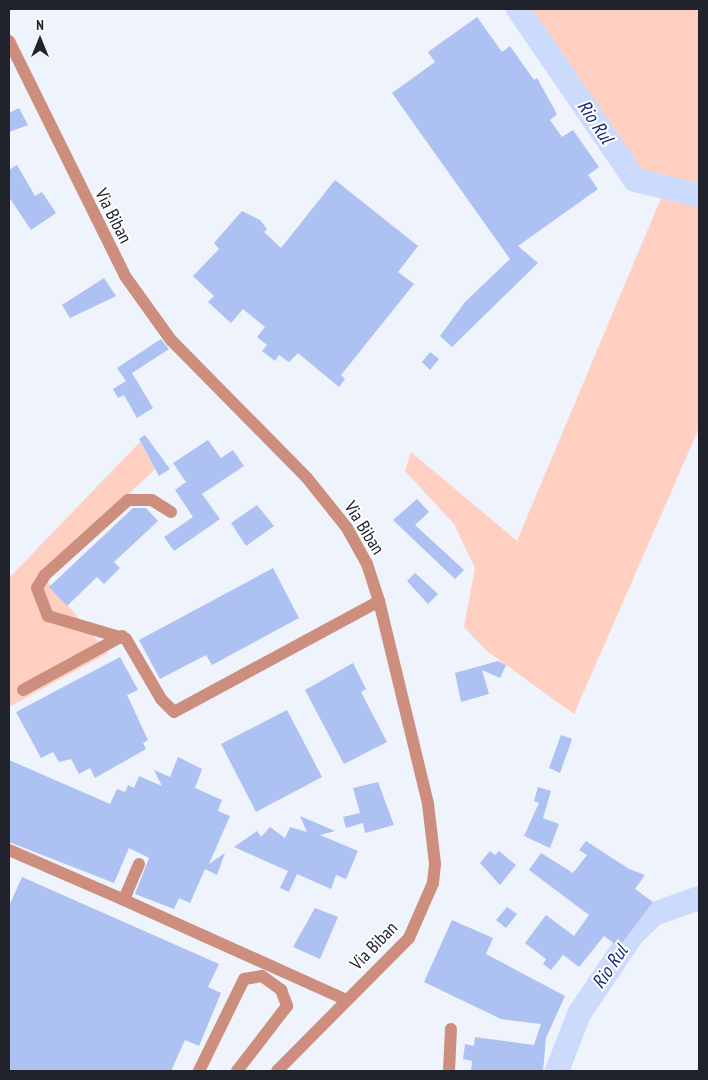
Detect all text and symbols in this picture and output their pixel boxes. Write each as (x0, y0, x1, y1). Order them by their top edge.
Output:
north arrow (15, 15, 65, 65)
text: N (36, 16, 44, 34)
water label: Rio Rul (572, 96, 618, 148)
street label: Via Biban (90, 185, 136, 247)
street label: Via Biban (339, 497, 389, 559)
street label: Via Biban (346, 917, 402, 975)
water label: Rio Rul (587, 941, 633, 993)

